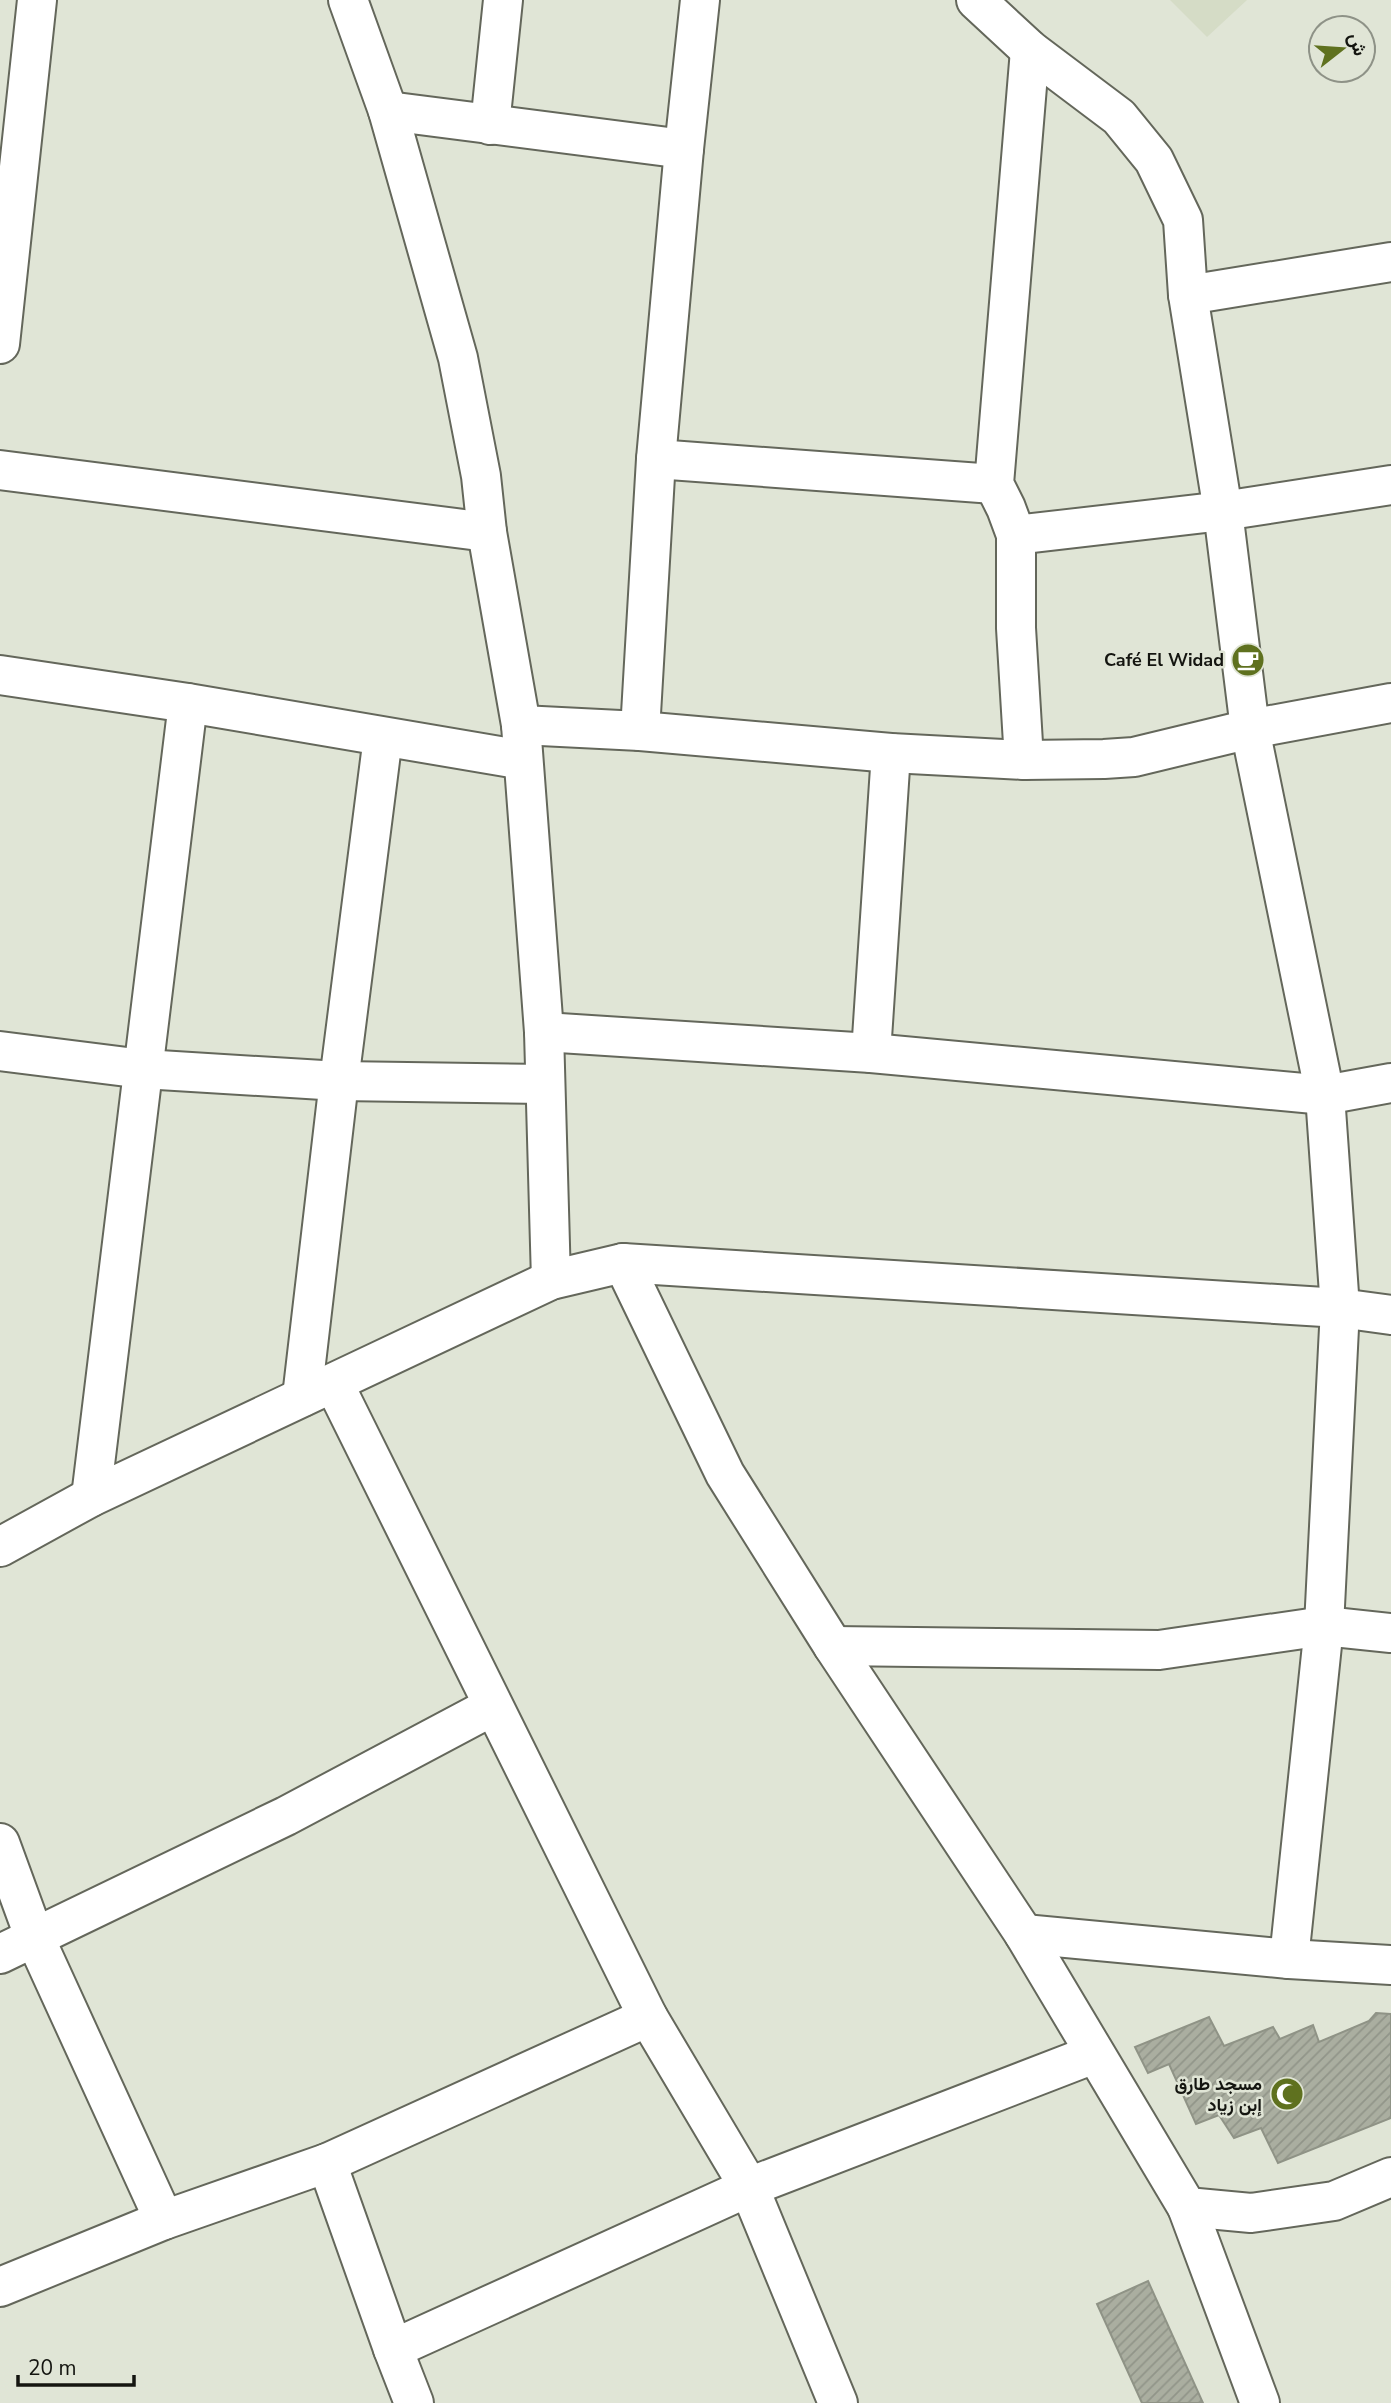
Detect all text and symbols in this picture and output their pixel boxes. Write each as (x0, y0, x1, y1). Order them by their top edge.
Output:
north arrow (1307, 14, 1377, 84)
text: ش (1342, 30, 1373, 59)
cafe icon: Café El Widad (1229, 641, 1267, 679)
place label: Café El Widad (1104, 648, 1224, 672)
place label: مسجد طارق إبن زياد (1174, 2072, 1262, 2117)
mosque icon: مسجد طارق إبن زياد (1268, 2075, 1306, 2113)
scale bar (18, 2344, 133, 2388)
text: 20 m (28, 2354, 77, 2382)

